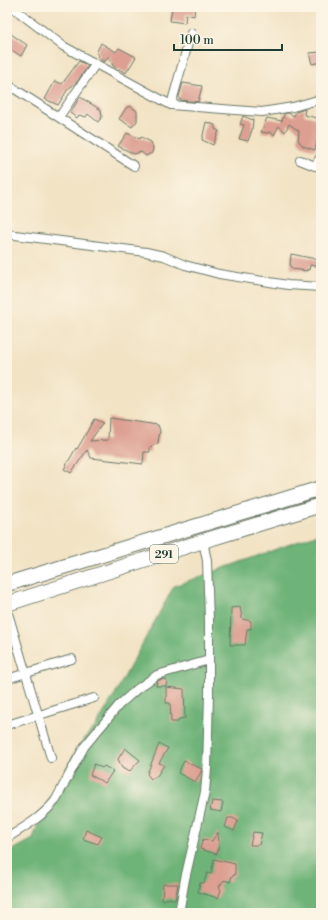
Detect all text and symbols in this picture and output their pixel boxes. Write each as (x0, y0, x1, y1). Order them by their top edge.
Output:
scale bar (174, 26, 282, 52)
text: 100 m (180, 33, 214, 48)
road number: 291 (150, 545, 178, 563)

